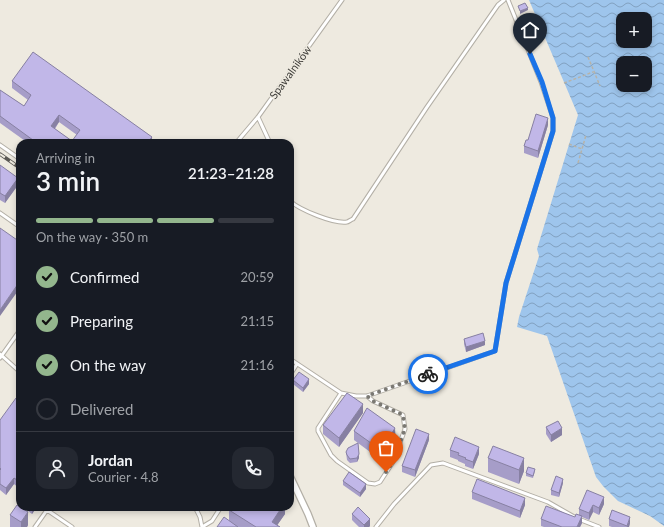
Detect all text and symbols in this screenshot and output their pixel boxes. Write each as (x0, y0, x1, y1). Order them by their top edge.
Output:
map controls (616, 12, 652, 92)
button: + (616, 12, 652, 48)
pin (513, 13, 547, 54)
icon: home (519, 19, 541, 41)
street label: Spawalników (266, 42, 314, 101)
button: − (616, 56, 652, 92)
text: Arriving in (36, 150, 95, 166)
text: 21:23–21:28 (188, 164, 274, 182)
text: 3 min (36, 165, 100, 197)
text: On the way · 350 m (36, 229, 148, 245)
icon: check (36, 266, 58, 288)
text: Confirmed (70, 268, 139, 286)
text: 20:59 (241, 269, 274, 285)
icon: check (36, 310, 58, 332)
text: Preparing (70, 312, 133, 330)
text: 21:15 (241, 313, 274, 329)
icon: check (36, 354, 58, 376)
courier (408, 354, 448, 394)
text: On the way (70, 356, 146, 374)
text: 21:16 (241, 357, 274, 373)
icon: bike (417, 363, 439, 385)
text: Delivered (70, 400, 133, 418)
pin (369, 431, 403, 472)
icon: bag (375, 437, 397, 459)
button: person (36, 447, 78, 489)
button: phone (232, 447, 274, 489)
text: Jordan (88, 451, 133, 469)
text: Courier · 4.8 (88, 469, 159, 485)

